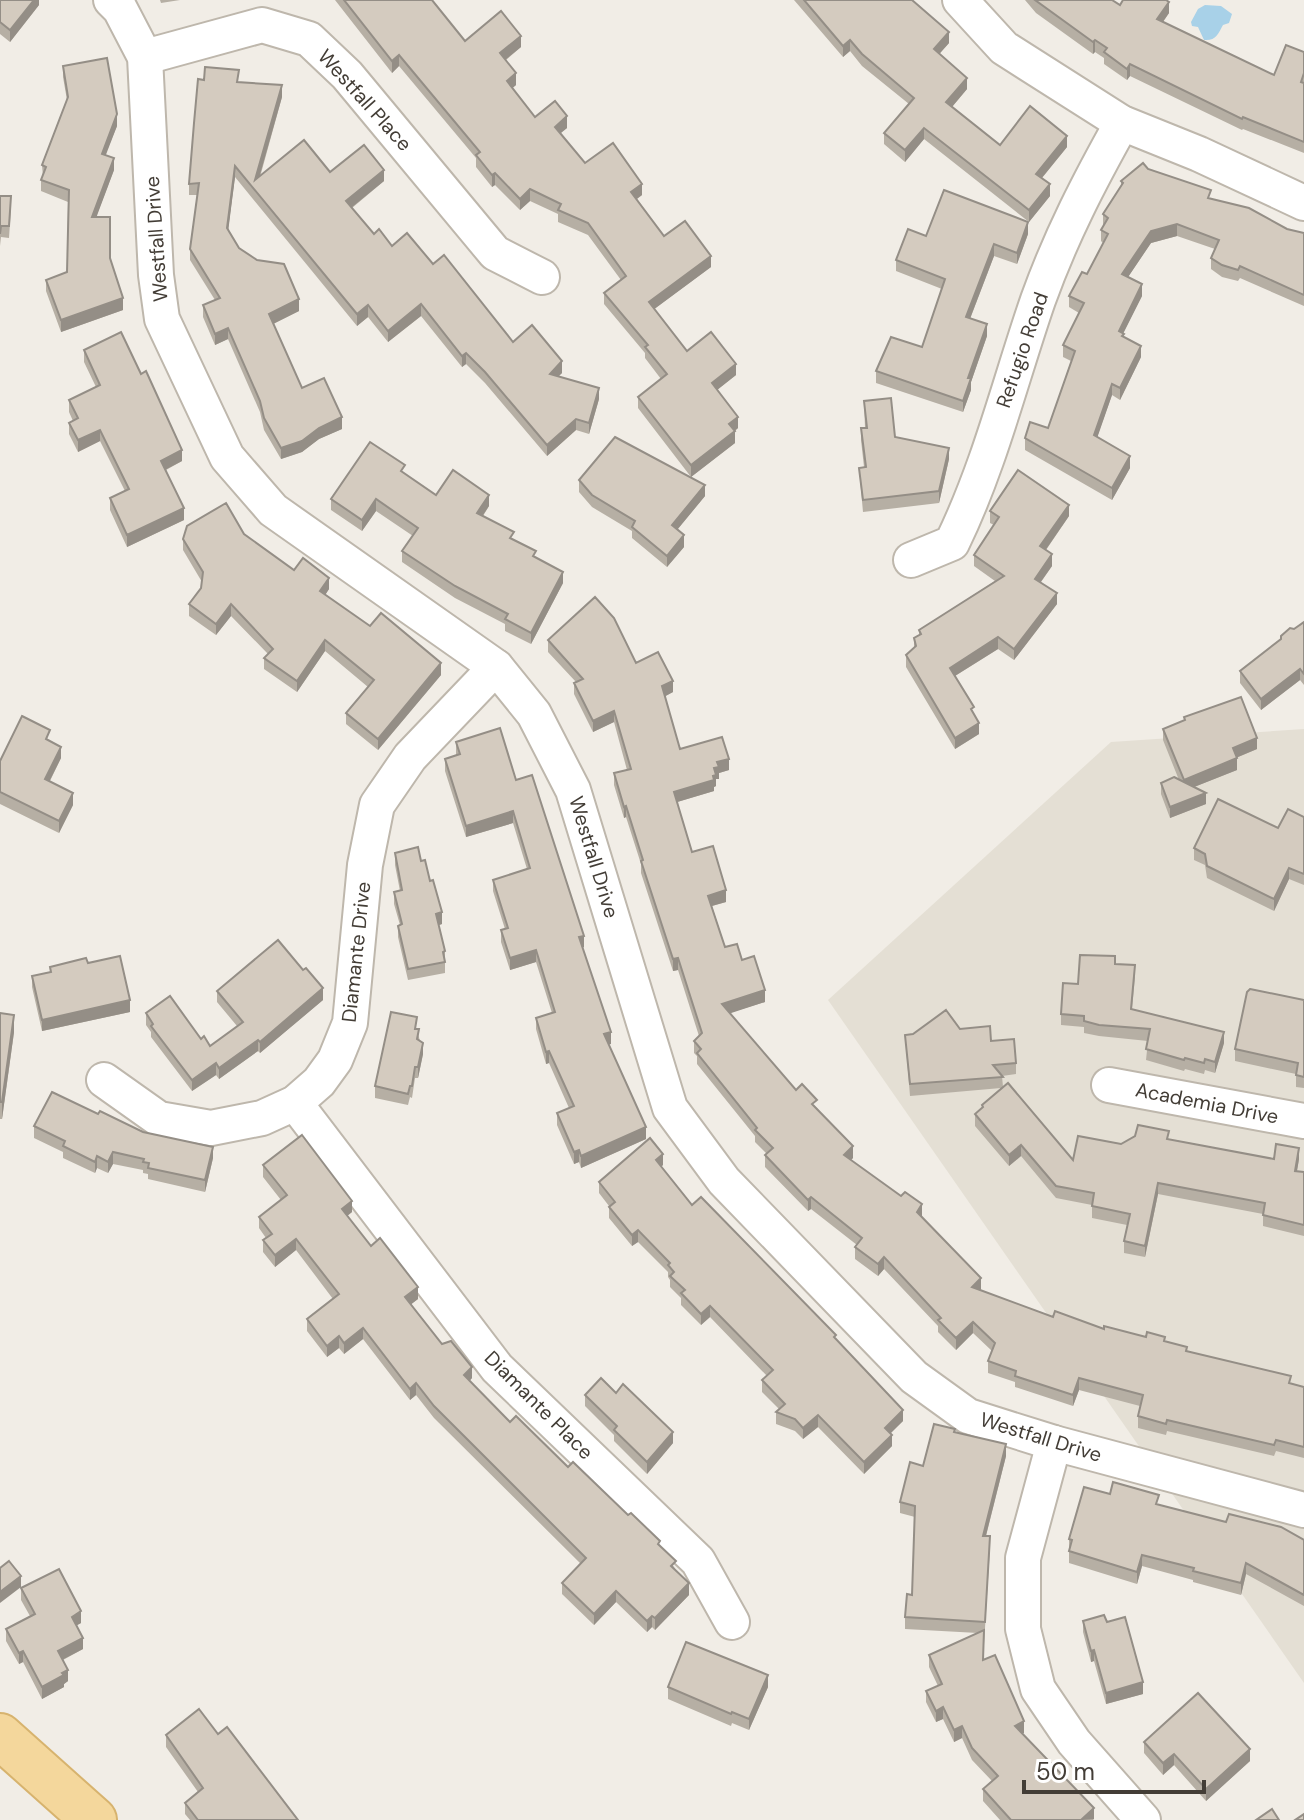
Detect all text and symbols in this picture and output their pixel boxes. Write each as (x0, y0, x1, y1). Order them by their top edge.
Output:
street label: Westfall Place (312, 44, 418, 156)
street label: Westfall Drive (139, 175, 173, 303)
street label: Refugio Road (990, 289, 1054, 411)
street label: Westfall Drive (563, 793, 625, 921)
street label: Diamante Drive (336, 880, 376, 1024)
street label: Academia Drive (1133, 1076, 1281, 1130)
street label: Diamante Place (479, 1345, 599, 1465)
street label: Westfall Drive (977, 1406, 1105, 1468)
scale bar (1024, 1744, 1204, 1794)
text: 50 m (1036, 1756, 1095, 1787)

